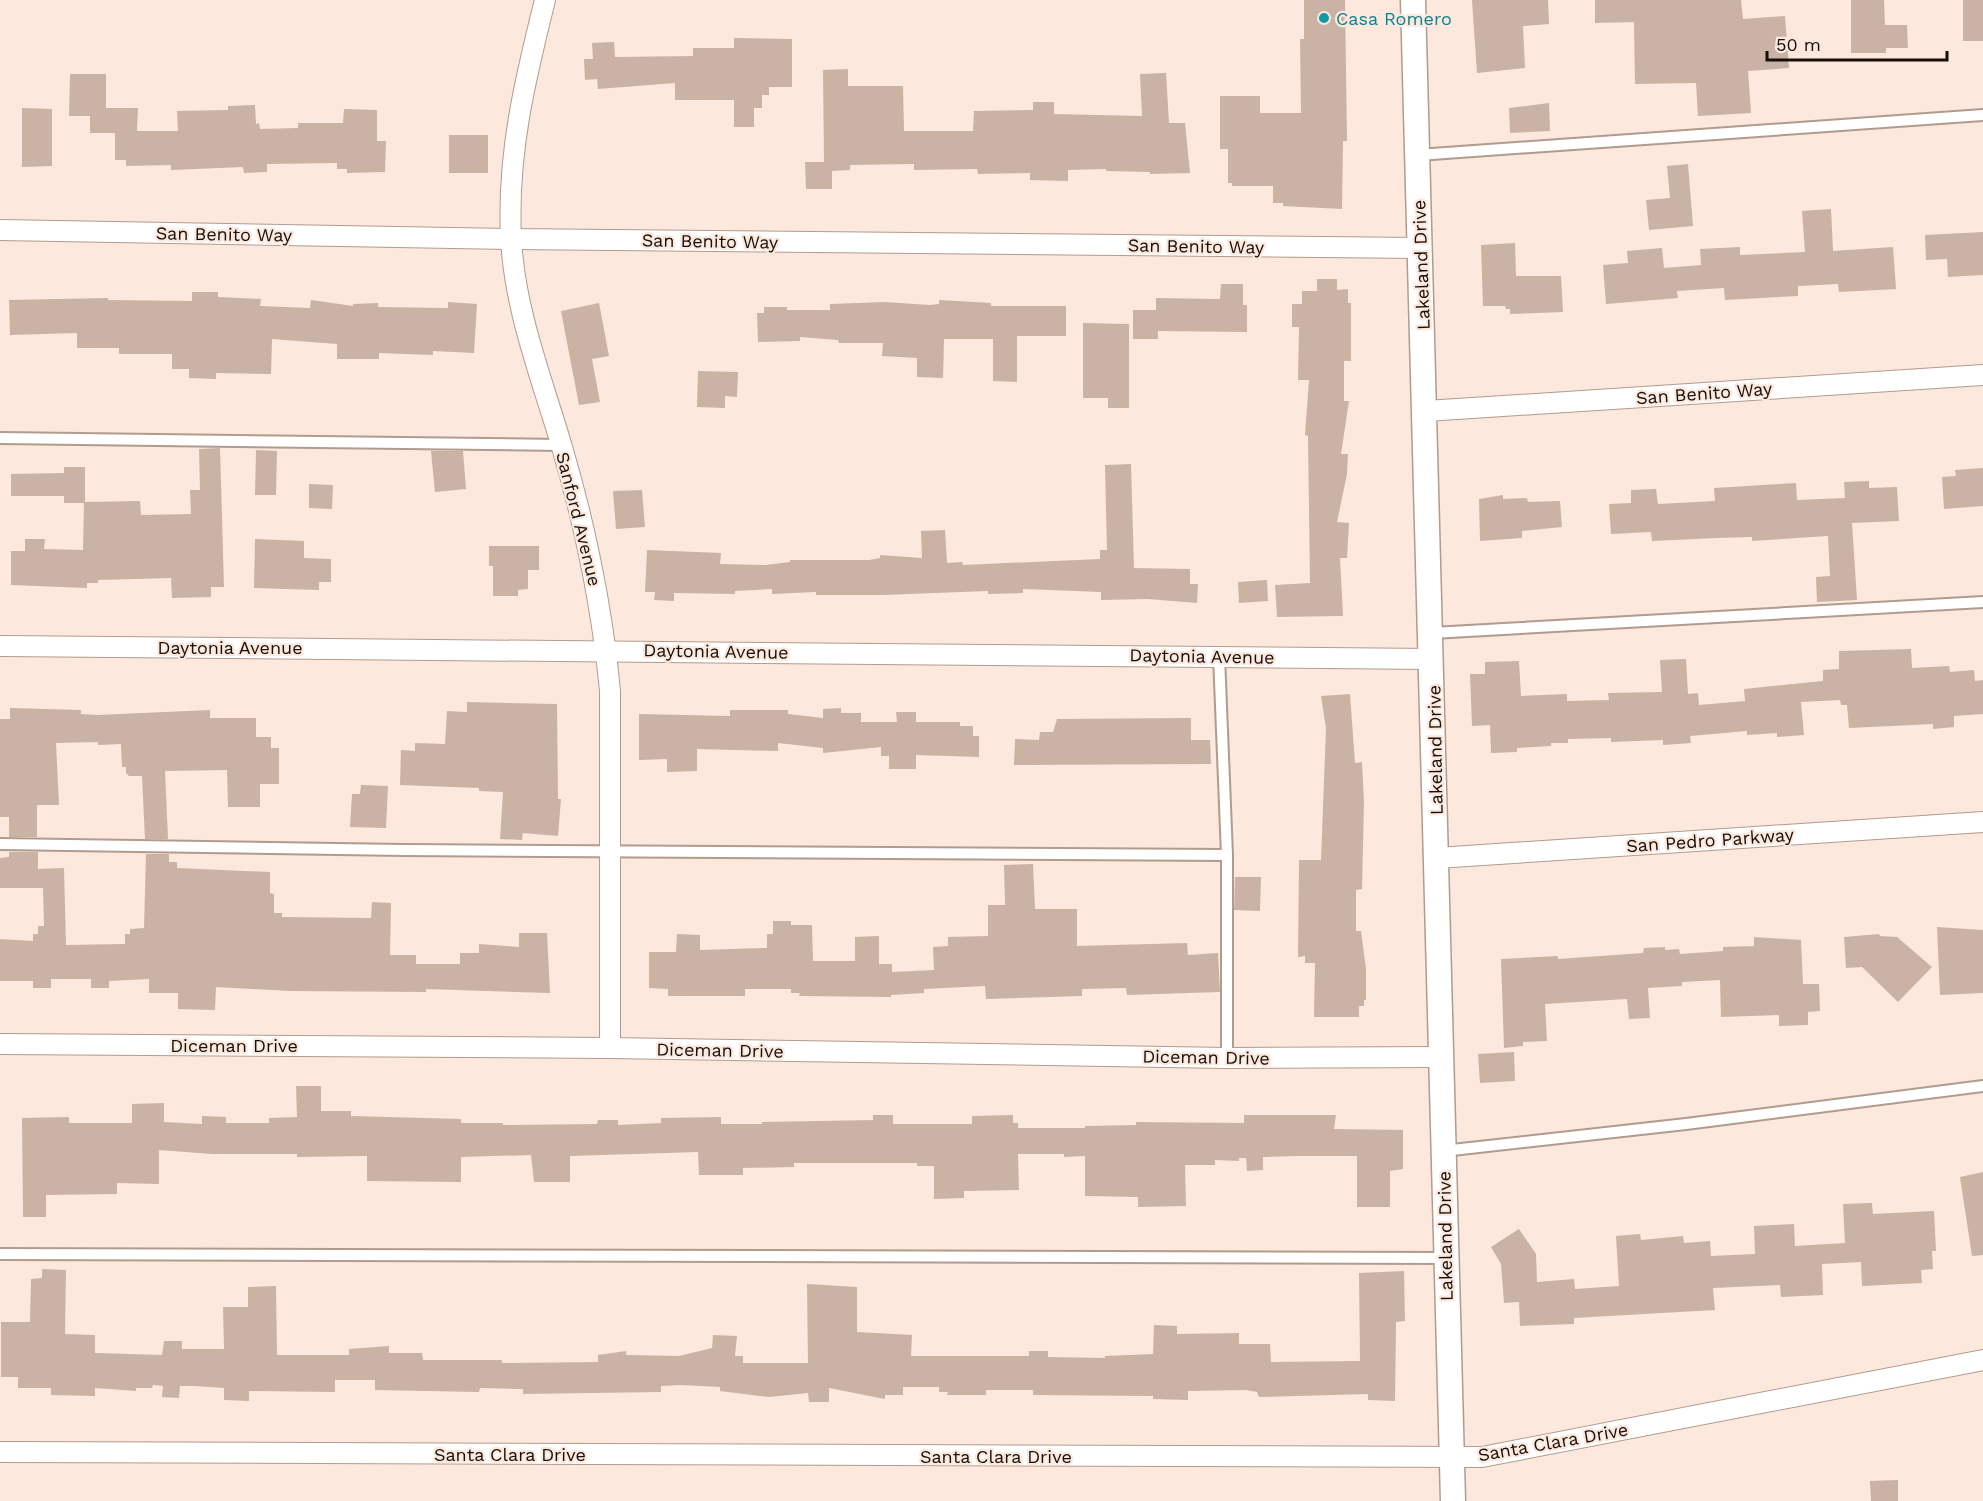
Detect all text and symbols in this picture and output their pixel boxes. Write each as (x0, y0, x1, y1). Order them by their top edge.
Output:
place label: Casa Romero (1336, 8, 1452, 29)
marker: Casa Romero (1317, 11, 1331, 25)
scale bar (1767, 24, 1947, 62)
text: 50 m (1776, 34, 1821, 55)
street label: Lakeland Drive (1408, 200, 1434, 330)
street label: San Benito Way (156, 222, 293, 246)
street label: San Benito Way (642, 229, 779, 253)
street label: San Benito Way (1128, 234, 1265, 258)
street label: San Benito Way (1635, 378, 1774, 408)
street label: Sanford Avenue (552, 450, 606, 588)
street label: Daytonia Avenue (157, 637, 303, 658)
street label: Daytonia Avenue (643, 639, 789, 663)
street label: Daytonia Avenue (1129, 644, 1275, 668)
street label: Lakeland Drive (1423, 685, 1447, 815)
street label: San Pedro Parkway (1626, 824, 1795, 856)
street label: Diceman Drive (170, 1035, 298, 1056)
street label: Diceman Drive (656, 1038, 784, 1062)
street label: Diceman Drive (1142, 1045, 1270, 1069)
street label: Lakeland Drive (1433, 1171, 1457, 1301)
street label: Santa Clara Drive (1476, 1418, 1630, 1466)
street label: Santa Clara Drive (434, 1444, 586, 1465)
street label: Santa Clara Drive (920, 1446, 1072, 1467)

